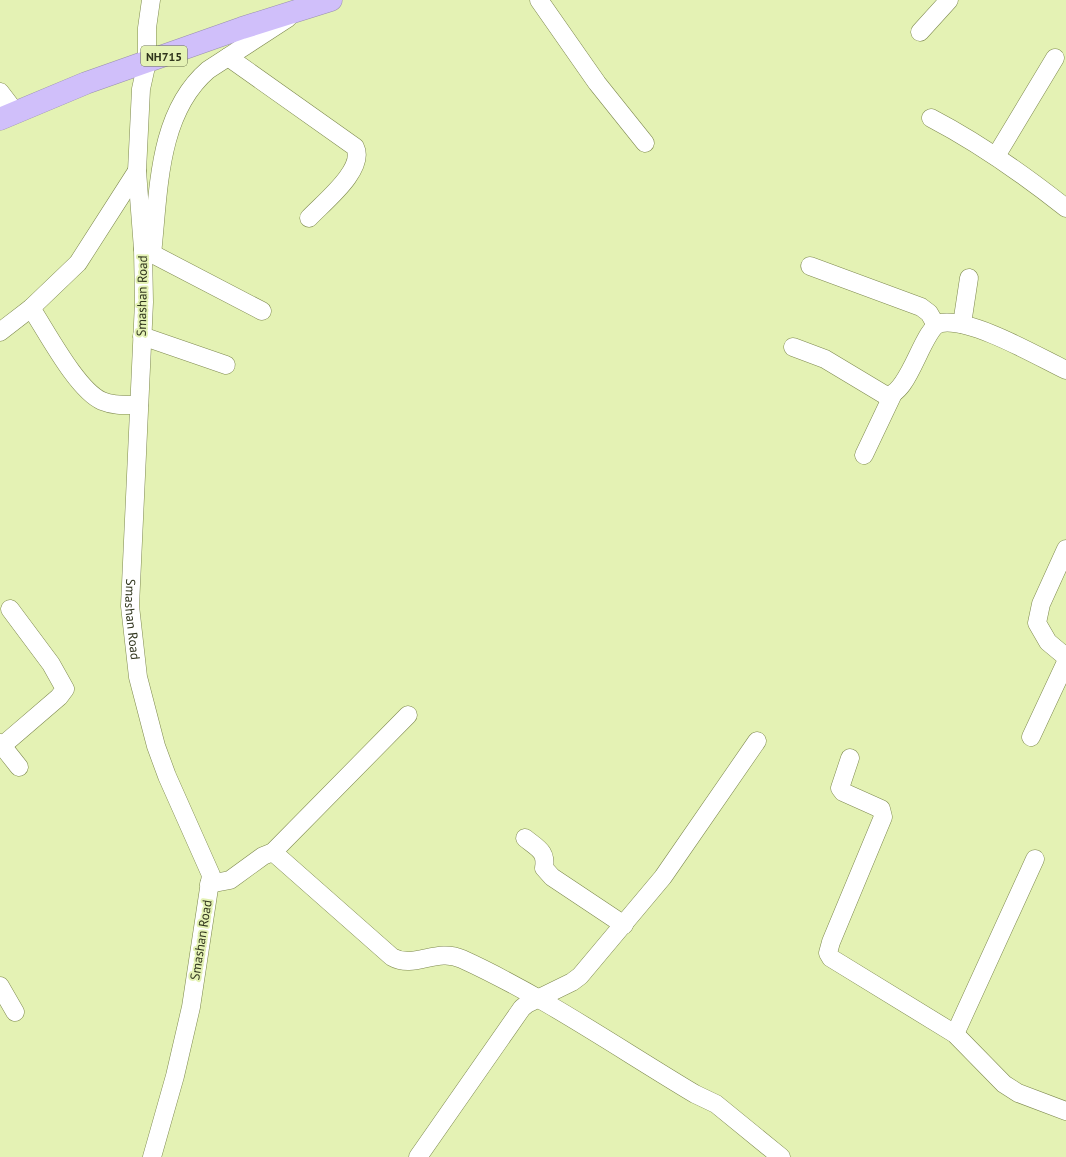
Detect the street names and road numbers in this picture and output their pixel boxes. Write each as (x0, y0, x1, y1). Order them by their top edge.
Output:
road number: NH715 (141, 46, 187, 66)
street label: Smashan Road (133, 255, 151, 337)
street label: Smashan Road (121, 578, 144, 661)
street label: Smashan Road (186, 899, 216, 981)

